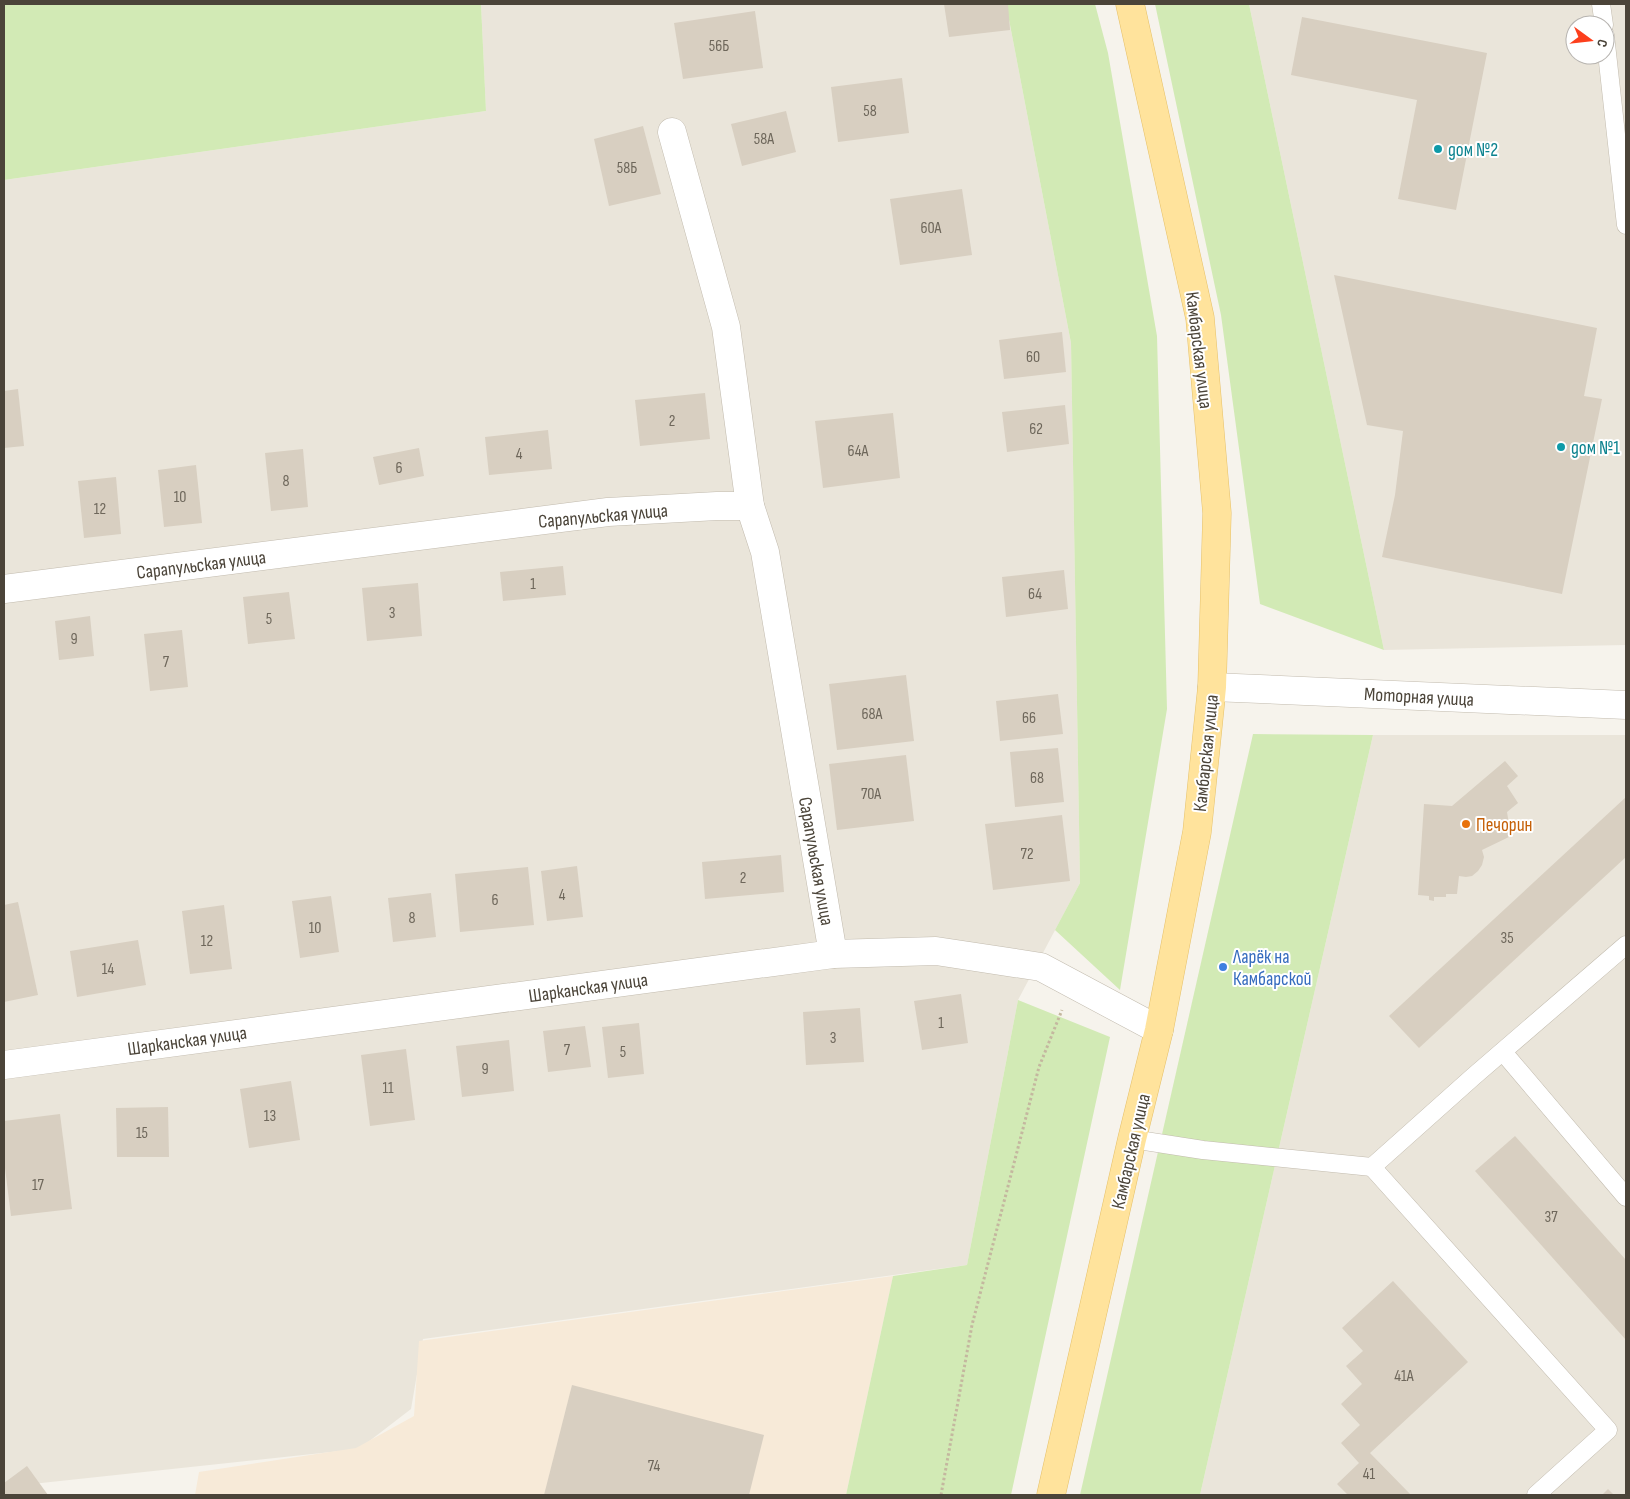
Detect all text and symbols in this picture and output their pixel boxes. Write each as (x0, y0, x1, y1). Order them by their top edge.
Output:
north arrow (1565, 15, 1615, 65)
house number: 56Б (709, 37, 729, 56)
text: С (1593, 38, 1611, 49)
house number: 58 (863, 102, 877, 121)
house number: 58А (754, 130, 774, 149)
place label: дом №2 (1448, 139, 1498, 162)
marker: дом №2 (1432, 143, 1444, 155)
house number: 58Б (617, 159, 637, 178)
house number: 60А (921, 219, 942, 238)
street label: Камбарская улица (1180, 290, 1217, 410)
house number: 60 (1026, 348, 1040, 367)
house number: 2 (669, 412, 675, 431)
house number: 62 (1029, 420, 1043, 439)
place label: дом №1 (1571, 437, 1620, 460)
marker: дом №1 (1555, 441, 1567, 453)
house number: 64А (848, 442, 869, 461)
house number: 4 (516, 445, 523, 464)
house number: 6 (395, 459, 403, 478)
house number: 8 (282, 472, 290, 491)
house number: 10 (174, 488, 186, 507)
street label: Сарапульская улица (537, 499, 669, 534)
house number: 12 (94, 500, 106, 519)
street label: Сарапульская улица (135, 546, 267, 585)
house number: 1 (530, 575, 536, 594)
house number: 64 (1028, 585, 1042, 604)
house number: 3 (389, 604, 395, 623)
house number: 5 (266, 610, 272, 629)
house number: 9 (70, 630, 78, 649)
house number: 7 (163, 653, 170, 672)
street label: Моторная улица (1363, 683, 1474, 712)
street label: Камбарская улица (1189, 693, 1224, 813)
house number: 68А (862, 705, 883, 724)
house number: 66 (1022, 709, 1036, 728)
house number: 68 (1030, 769, 1044, 788)
house number: 70А (861, 785, 881, 804)
street label: Сарапульская улица (793, 795, 838, 927)
place label: Печорин (1476, 814, 1533, 837)
marker: Печорин (1460, 818, 1472, 830)
house number: 72 (1021, 845, 1033, 864)
house number: 2 (740, 869, 746, 888)
house number: 4 (559, 886, 566, 905)
house number: 6 (491, 891, 499, 910)
house number: 8 (408, 909, 416, 928)
house number: 10 (309, 919, 321, 938)
house number: 35 (1500, 929, 1514, 948)
house number: 12 (201, 932, 213, 951)
place label: Ларёк на Камбарской (1232, 946, 1312, 991)
house number: 14 (102, 960, 114, 979)
marker: Ларёк на Камбарской (1217, 961, 1229, 973)
street label: Шарканская улица (527, 969, 649, 1008)
house number: 1 (938, 1014, 944, 1033)
street label: Шарканская улица (126, 1022, 248, 1061)
house number: 3 (830, 1029, 836, 1048)
house number: 7 (564, 1041, 571, 1060)
house number: 5 (620, 1043, 626, 1062)
house number: 9 (481, 1060, 489, 1079)
house number: 11 (382, 1079, 394, 1098)
street label: Камбарская улица (1107, 1091, 1156, 1211)
house number: 13 (264, 1107, 276, 1126)
house number: 15 (136, 1124, 148, 1143)
house number: 17 (32, 1176, 45, 1195)
house number: 37 (1544, 1208, 1558, 1227)
house number: 41А (1394, 1367, 1414, 1386)
house number: 74 (648, 1457, 660, 1476)
house number: 41 (1363, 1465, 1376, 1484)

